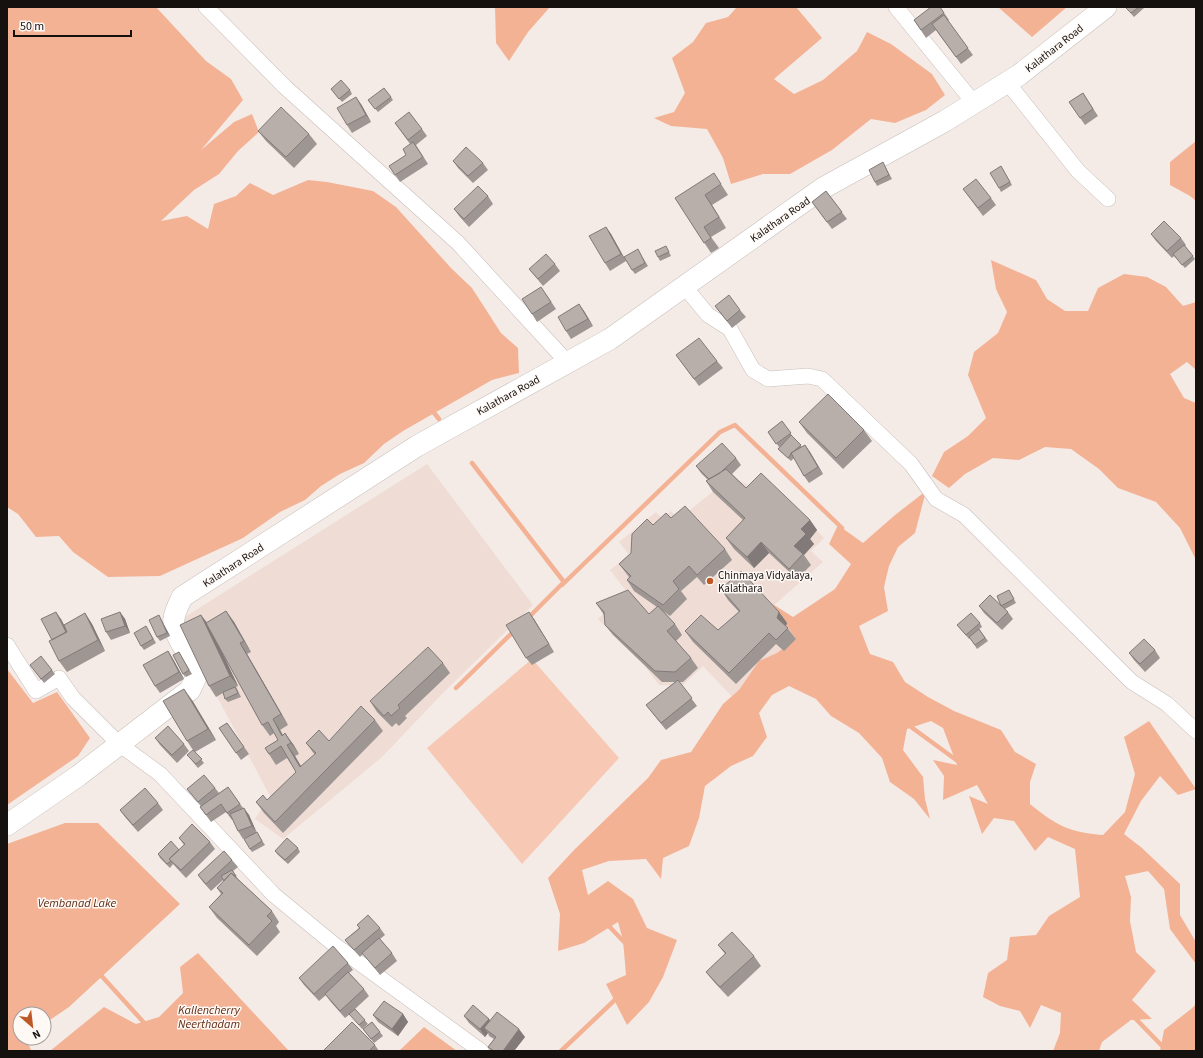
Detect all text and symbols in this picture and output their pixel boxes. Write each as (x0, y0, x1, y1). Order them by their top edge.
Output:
scale bar (14, 12, 131, 38)
text: 50 m (20, 18, 44, 35)
street label: Kalathara Road (1022, 21, 1087, 76)
street label: Kalathara Road (747, 193, 813, 246)
street label: Kalathara Road (474, 372, 543, 419)
street label: Kalathara Road (200, 540, 267, 591)
place label: Chinmaya Vidyalaya, Kalathara (718, 568, 813, 596)
marker: Chinmaya Vidyalaya, Kalathara (705, 576, 715, 586)
water label: Vembanad Lake (38, 895, 116, 912)
water label: Kallencherry Neerthadam (178, 1002, 241, 1033)
north arrow (12, 1006, 52, 1046)
text: N (30, 1026, 43, 1043)

